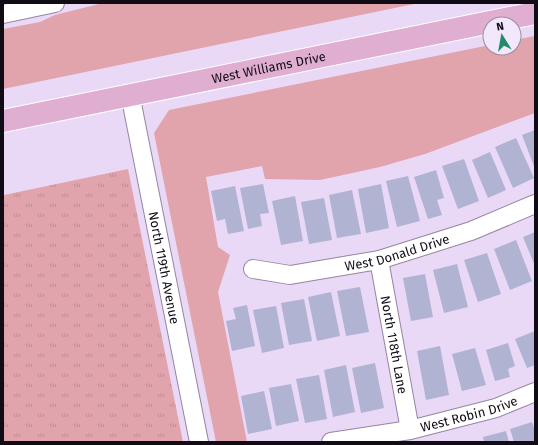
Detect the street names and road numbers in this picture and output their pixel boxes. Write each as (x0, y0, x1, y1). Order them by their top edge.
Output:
street label: West Williams Drive (210, 48, 327, 86)
street label: North 119th Avenue (146, 210, 183, 325)
street label: West Donald Drive (343, 231, 451, 273)
street label: North 118th Lane (378, 294, 411, 395)
street label: West Robin Drive (419, 393, 520, 435)

